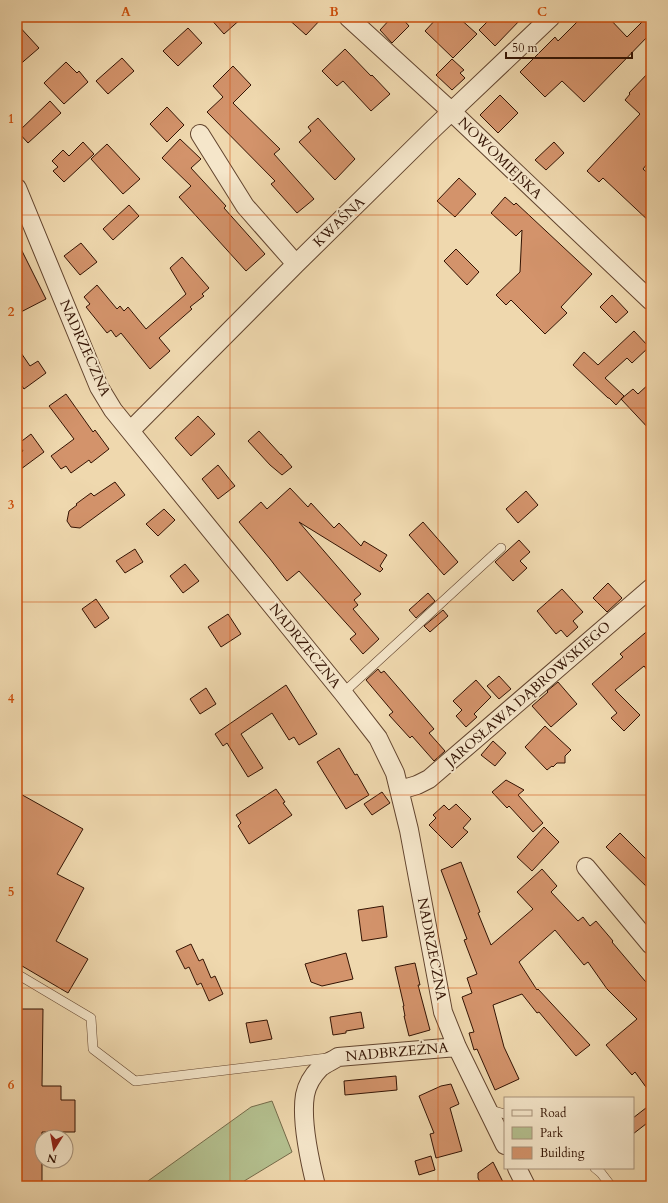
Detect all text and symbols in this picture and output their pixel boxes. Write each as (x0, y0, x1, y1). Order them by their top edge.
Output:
text: A (121, 3, 131, 21)
text: B (329, 3, 339, 21)
text: C (537, 3, 547, 21)
scale bar (506, 34, 632, 60)
text: 50 m (512, 40, 539, 56)
text: 1 (8, 110, 14, 128)
street label: NOWOMIEJSKA (454, 113, 546, 203)
street label: KWAŚNA (309, 193, 369, 251)
street label: NADRZECZNA (55, 297, 115, 399)
text: 2 (8, 303, 15, 321)
text: 3 (8, 496, 15, 514)
street label: NADRZECZNA (265, 600, 345, 692)
street label: JAROSŁAWA DĄBROWSKIEGO (440, 617, 615, 772)
text: 4 (8, 690, 15, 708)
text: 5 (8, 883, 14, 901)
street label: NADRZECZNA (413, 896, 451, 1002)
street label: NADBRZEŻNA (345, 1038, 449, 1066)
text: 6 (8, 1076, 15, 1094)
legend (504, 1097, 634, 1169)
text: Road (540, 1105, 567, 1121)
text: Park (540, 1125, 564, 1141)
north arrow (34, 1129, 74, 1169)
text: Building (540, 1145, 585, 1161)
text: N (46, 1150, 58, 1167)

